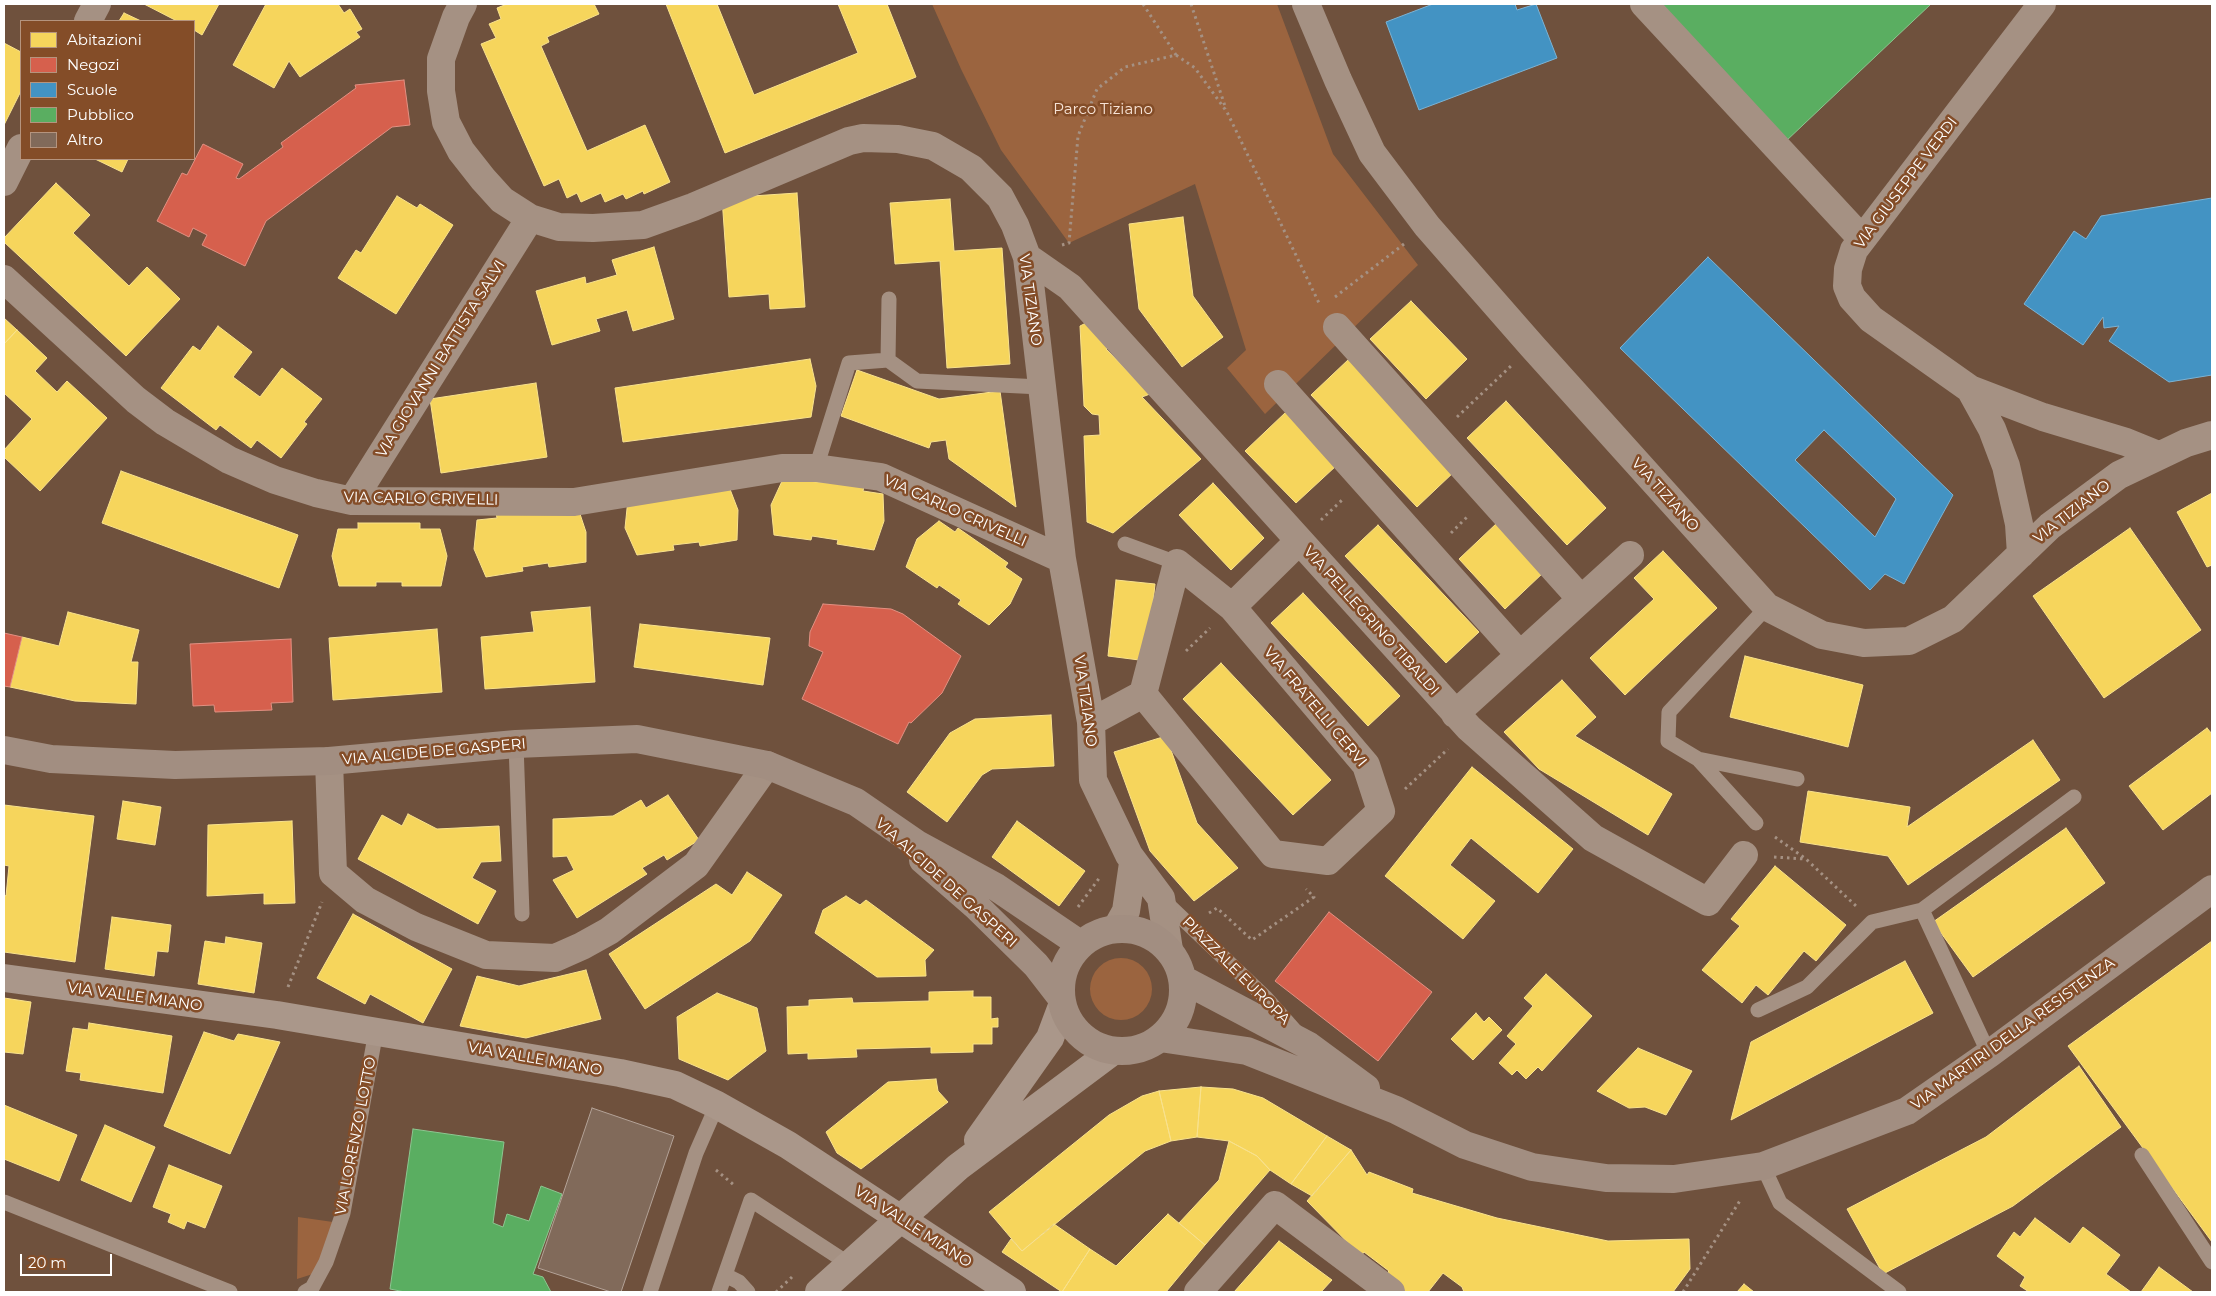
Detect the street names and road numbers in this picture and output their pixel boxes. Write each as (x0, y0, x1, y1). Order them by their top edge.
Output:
street label: VIA GIUSEPPE VERDI (1851, 114, 1961, 252)
street label: VIA TIZIANO (1015, 253, 1045, 347)
street label: VIA GIOVANNI BATTISTA SALVI (373, 257, 509, 461)
street label: VIA TIZIANO (1627, 455, 1703, 535)
street label: VIA CARLO CRIVELLI (881, 471, 1029, 551)
street label: VIA TIZIANO (2030, 476, 2114, 548)
street label: VIA CARLO CRIVELLI (343, 489, 499, 509)
street label: VIA PELLEGRINO TIBALDI (1299, 543, 1443, 699)
street label: VIA FRATELLI CERVI (1260, 643, 1370, 771)
street label: VIA TIZIANO (1070, 654, 1100, 748)
street label: VIA ALCIDE DE GASPERI (341, 735, 527, 769)
street label: VIA ALCIDE DE GASPERI (871, 815, 1021, 951)
street label: PIAZZALE EUROPA (1178, 913, 1294, 1029)
street label: VIA MARTIRI DELLA RESISTENZA (1908, 954, 2118, 1114)
street label: VIA VALLE MIANO (66, 979, 204, 1015)
street label: VIA VALLE MIANO (466, 1038, 604, 1080)
street label: VIA LORENZO LOTTO (332, 1055, 380, 1217)
street label: VIA VALLE MIANO (851, 1182, 975, 1272)

